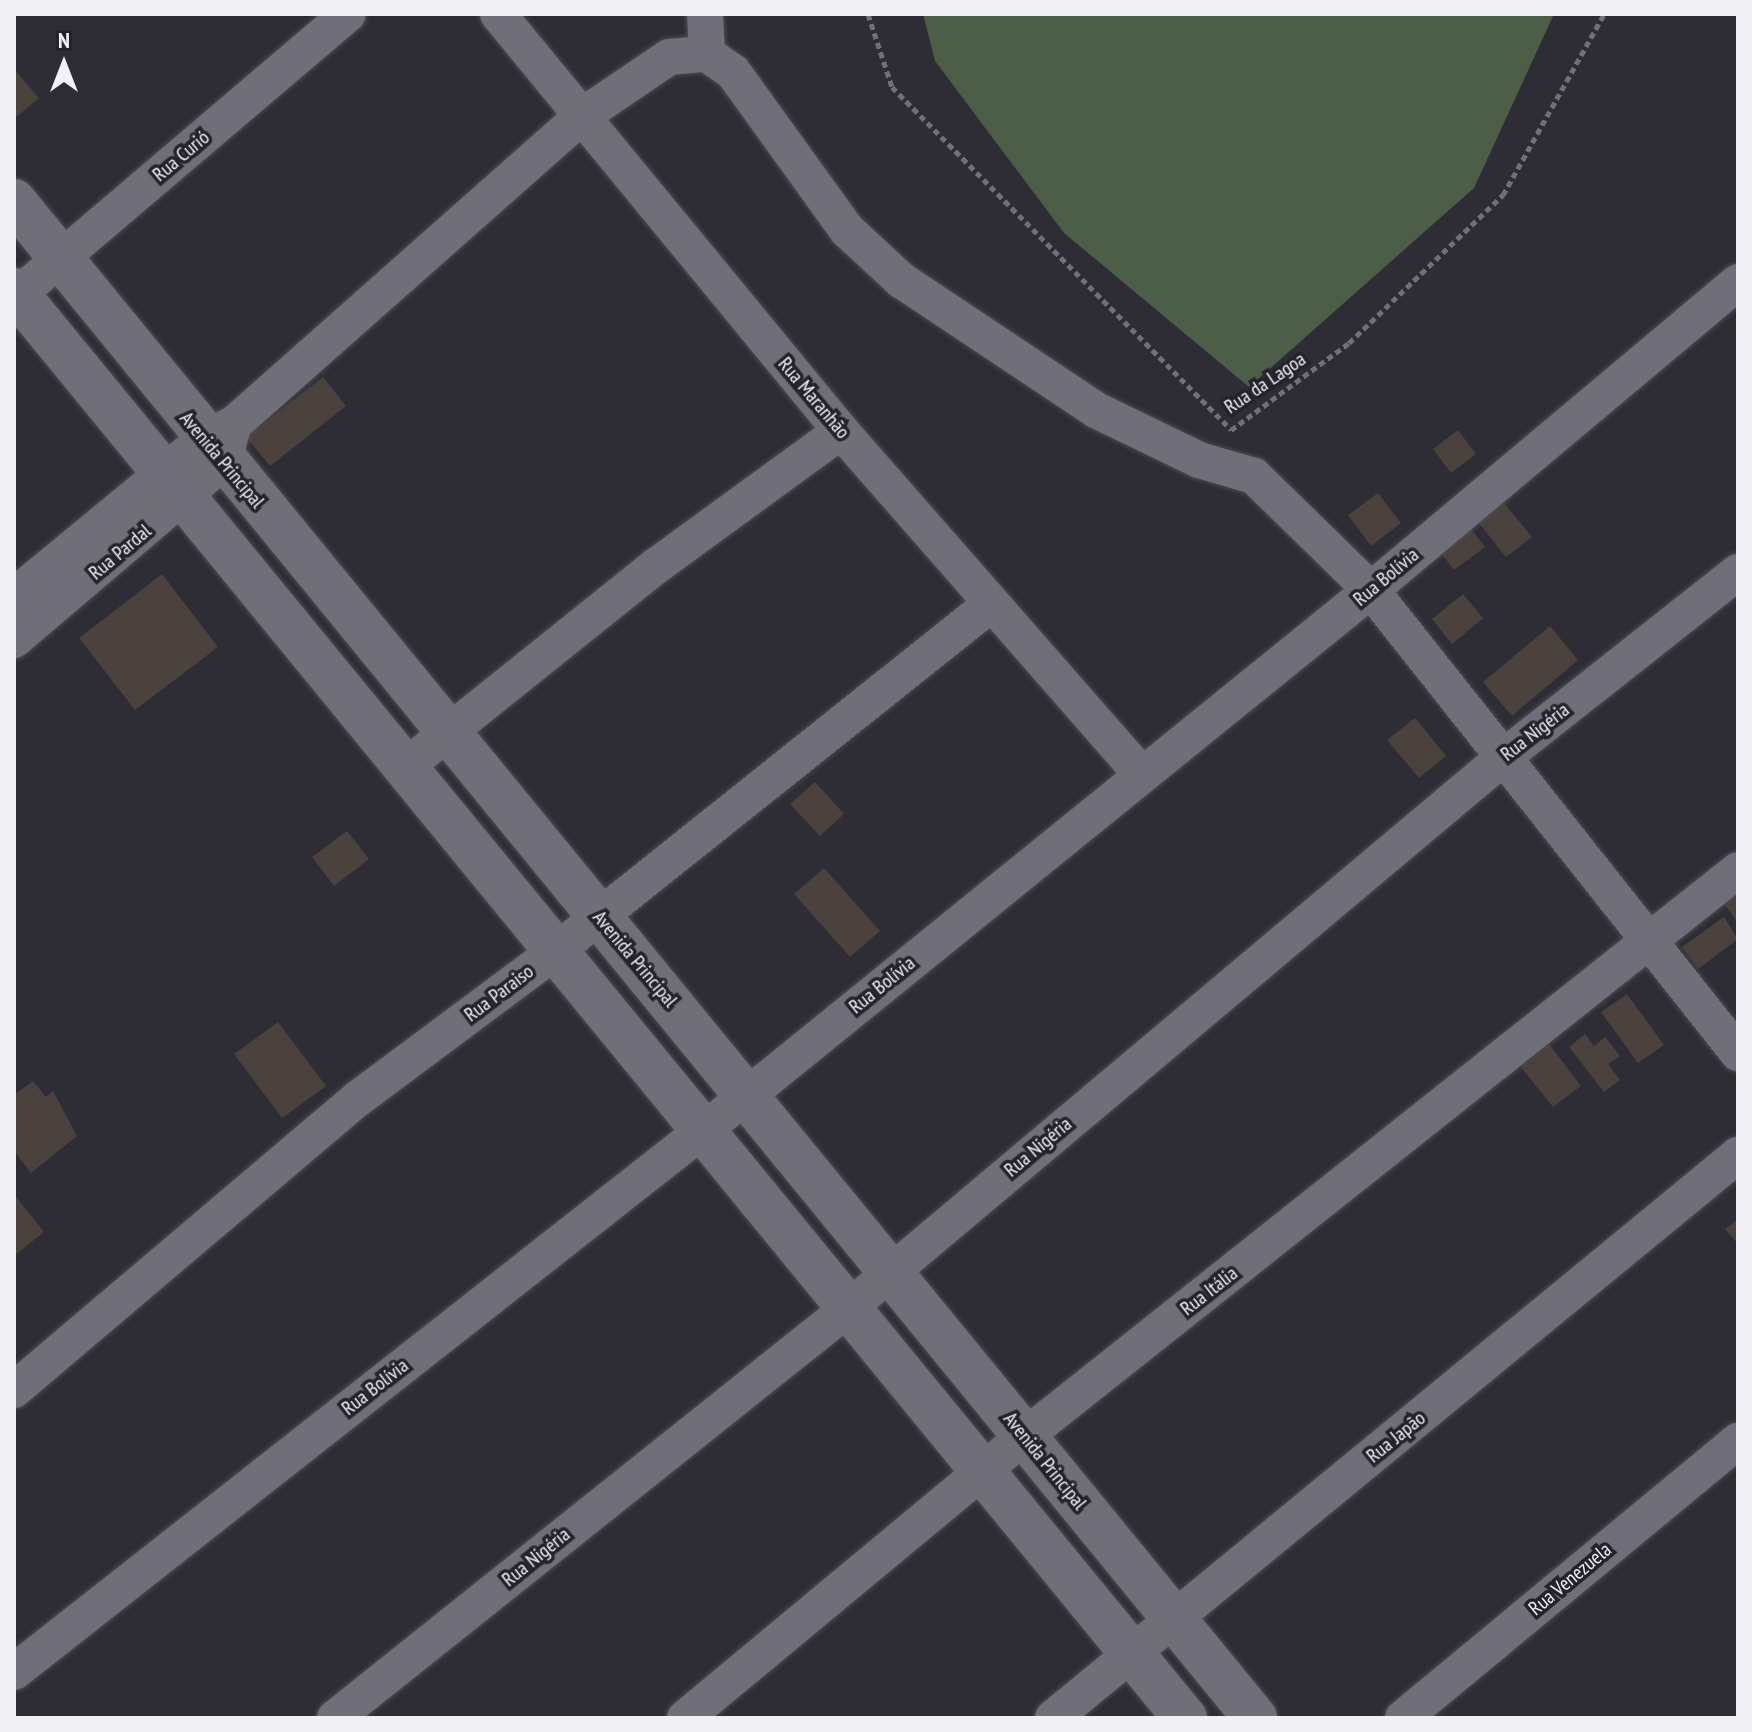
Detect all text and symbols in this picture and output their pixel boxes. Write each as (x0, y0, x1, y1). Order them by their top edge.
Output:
north arrow (24, 24, 104, 104)
text: N (58, 26, 70, 54)
street label: Rua Curió (148, 125, 214, 187)
street label: Rua da Lagoa (1220, 347, 1310, 419)
street label: Rua Maranhão (773, 352, 855, 444)
street label: Avenida Principal (175, 407, 269, 513)
street label: Rua Pardal (84, 519, 156, 585)
street label: Rua Bolívia (1349, 543, 1423, 611)
street label: Rua Nigéria (1496, 698, 1574, 766)
street label: Avenida Principal (588, 906, 682, 1012)
street label: Rua Bolívia (844, 951, 920, 1019)
street label: Rua Paraiso (460, 959, 538, 1027)
street label: Rua Nigéria (1000, 1112, 1076, 1182)
street label: Rua Itália (1176, 1261, 1242, 1321)
street label: Rua Bolívia (337, 1354, 413, 1420)
street label: Rua Japão (1362, 1406, 1430, 1468)
street label: Avenida Principal (998, 1407, 1092, 1515)
street label: Rua Nigéria (497, 1522, 575, 1592)
street label: Rua Venezuela (1524, 1537, 1616, 1621)

